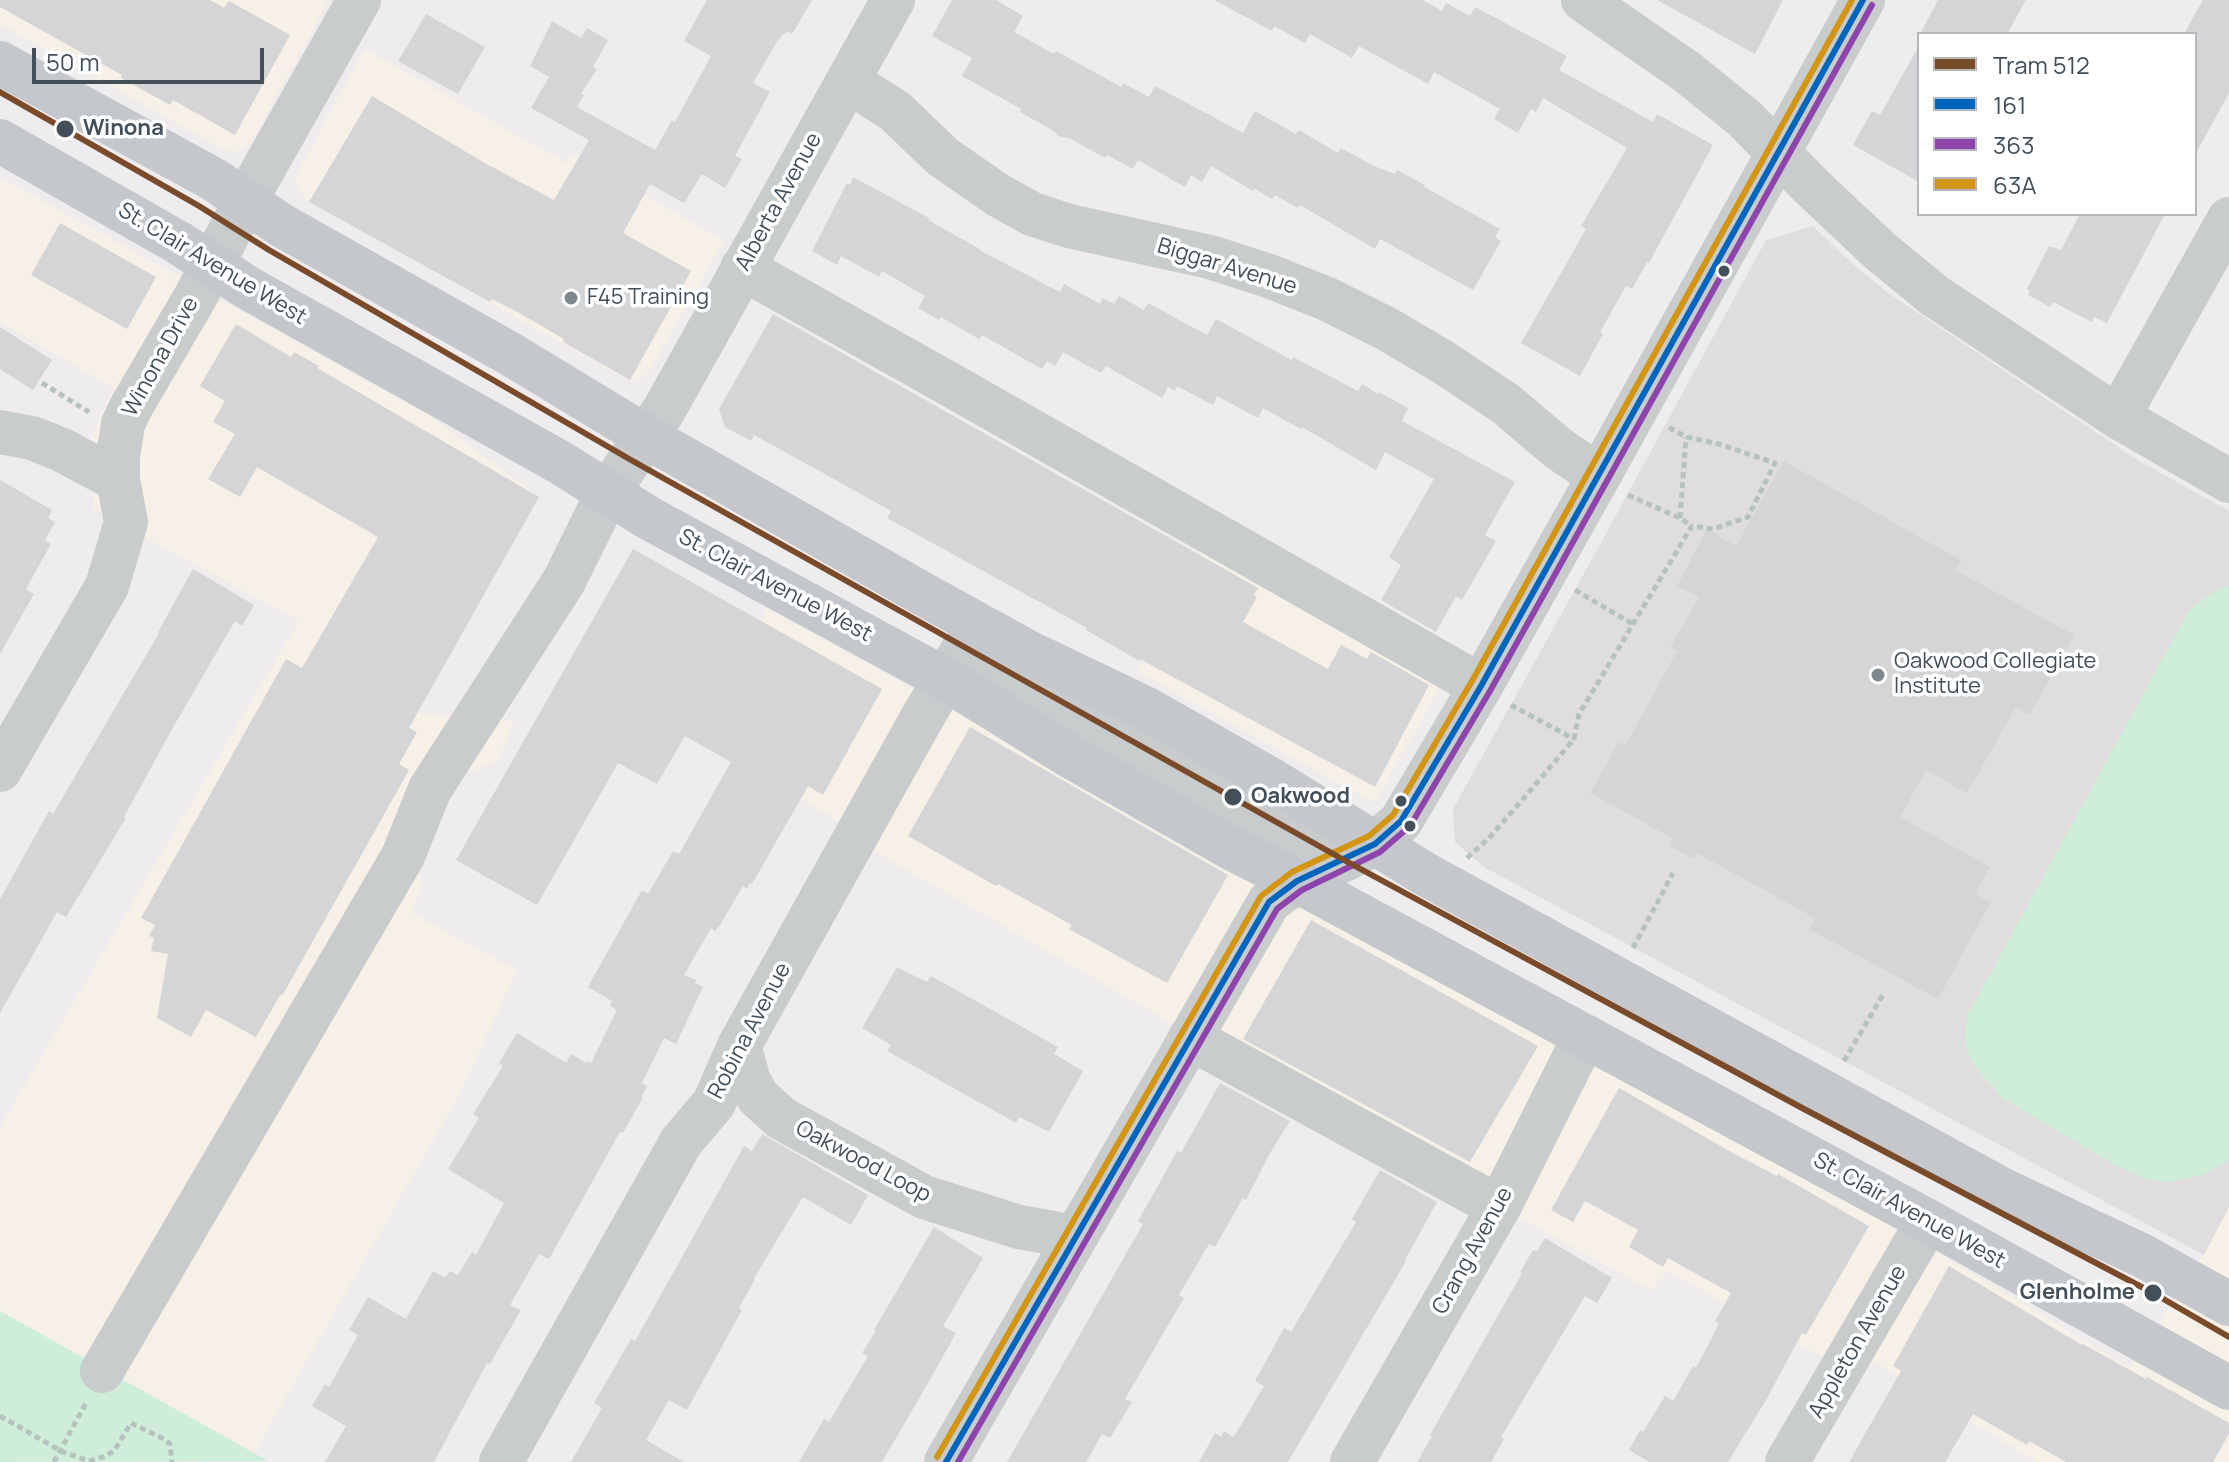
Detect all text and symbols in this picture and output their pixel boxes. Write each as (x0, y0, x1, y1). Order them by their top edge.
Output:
scale bar (36, 32, 268, 82)
legend (1917, 32, 2197, 216)
text: 50 m (46, 45, 100, 78)
text: Tram 512 (1993, 48, 2090, 81)
text: 161 (1993, 88, 2026, 121)
place label: Winona (83, 116, 164, 142)
marker: Winona (54, 118, 76, 140)
street label: Alberta Avenue (730, 128, 828, 276)
text: 363 (1993, 128, 2034, 161)
text: 63A (1993, 168, 2036, 201)
street label: St. Clair Avenue West (113, 197, 311, 331)
street label: Biggar Avenue (1154, 233, 1300, 301)
unlabelled marker (1716, 263, 1732, 279)
place label: F45 Training (587, 285, 709, 311)
marker: F45 Training (562, 289, 580, 307)
street label: Winona Drive (117, 293, 205, 421)
street label: St. Clair Avenue West (674, 524, 876, 648)
place label: Oakwood Collegiate Institute (1894, 649, 2096, 700)
marker: Oakwood Collegiate Institute (1869, 666, 1887, 684)
place label: Oakwood (1251, 784, 1350, 810)
marker: Oakwood (1222, 786, 1244, 808)
unlabelled marker (1393, 793, 1409, 809)
unlabelled marker (1402, 818, 1418, 834)
street label: Robina Avenue (703, 959, 797, 1103)
street label: Oakwood Loop (791, 1115, 935, 1209)
street label: St. Clair Avenue West (1809, 1147, 2009, 1275)
street label: Crang Avenue (1427, 1183, 1519, 1319)
street label: Appleton Avenue (1804, 1261, 1912, 1423)
place label: Glenholme (2020, 1280, 2135, 1306)
marker: Glenholme (2142, 1282, 2164, 1304)

